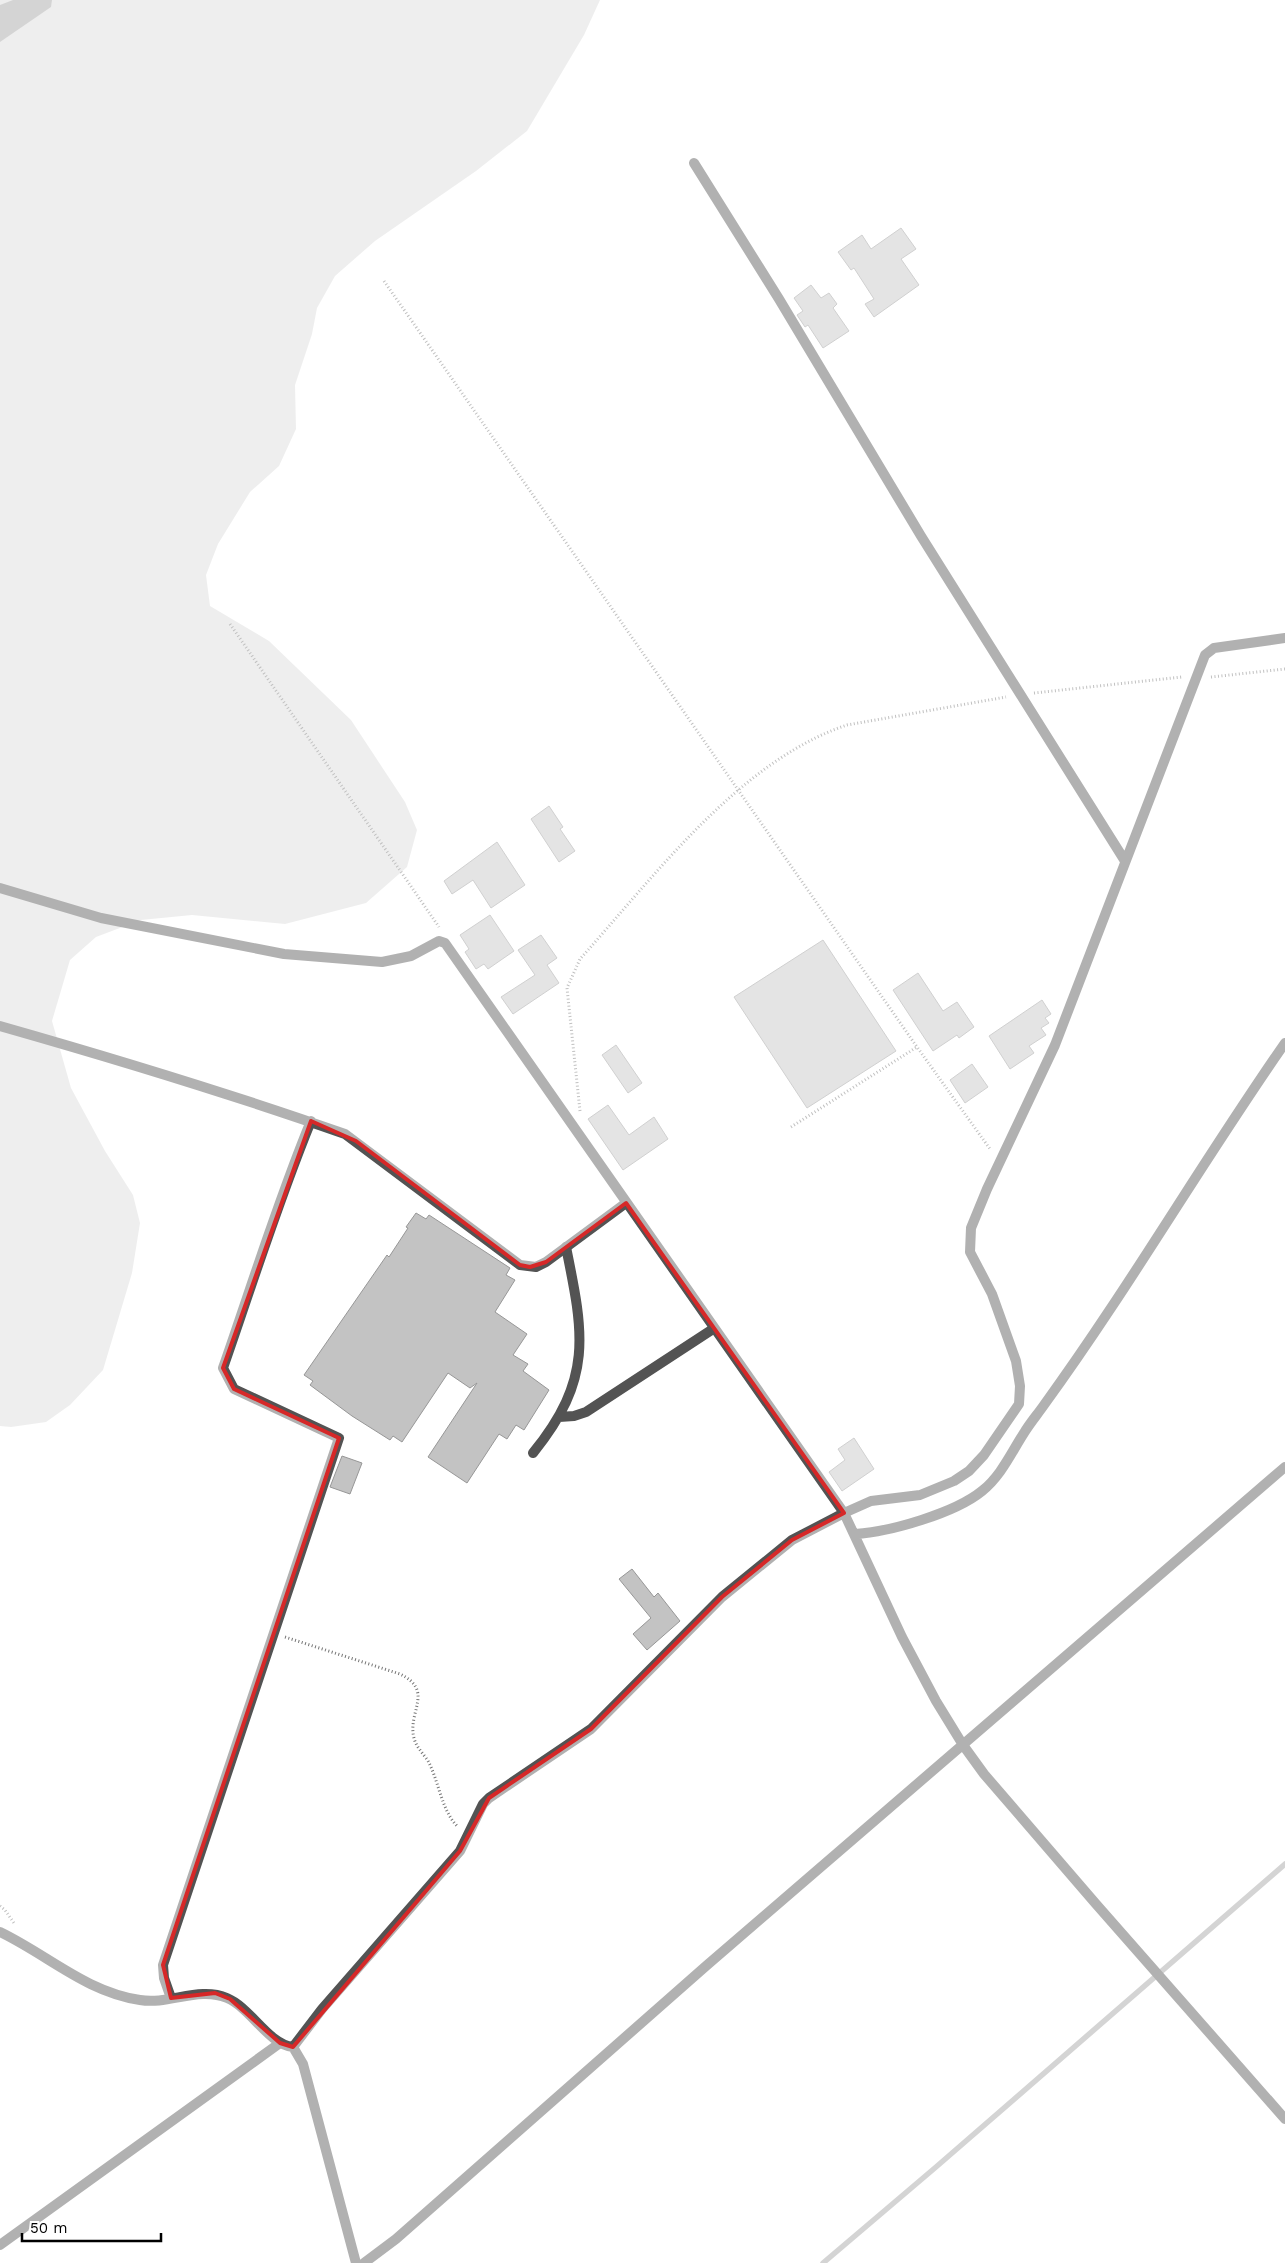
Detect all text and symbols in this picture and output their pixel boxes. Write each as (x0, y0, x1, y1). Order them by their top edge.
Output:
scale bar (22, 2210, 161, 2242)
text: 50 m (30, 2219, 67, 2237)

